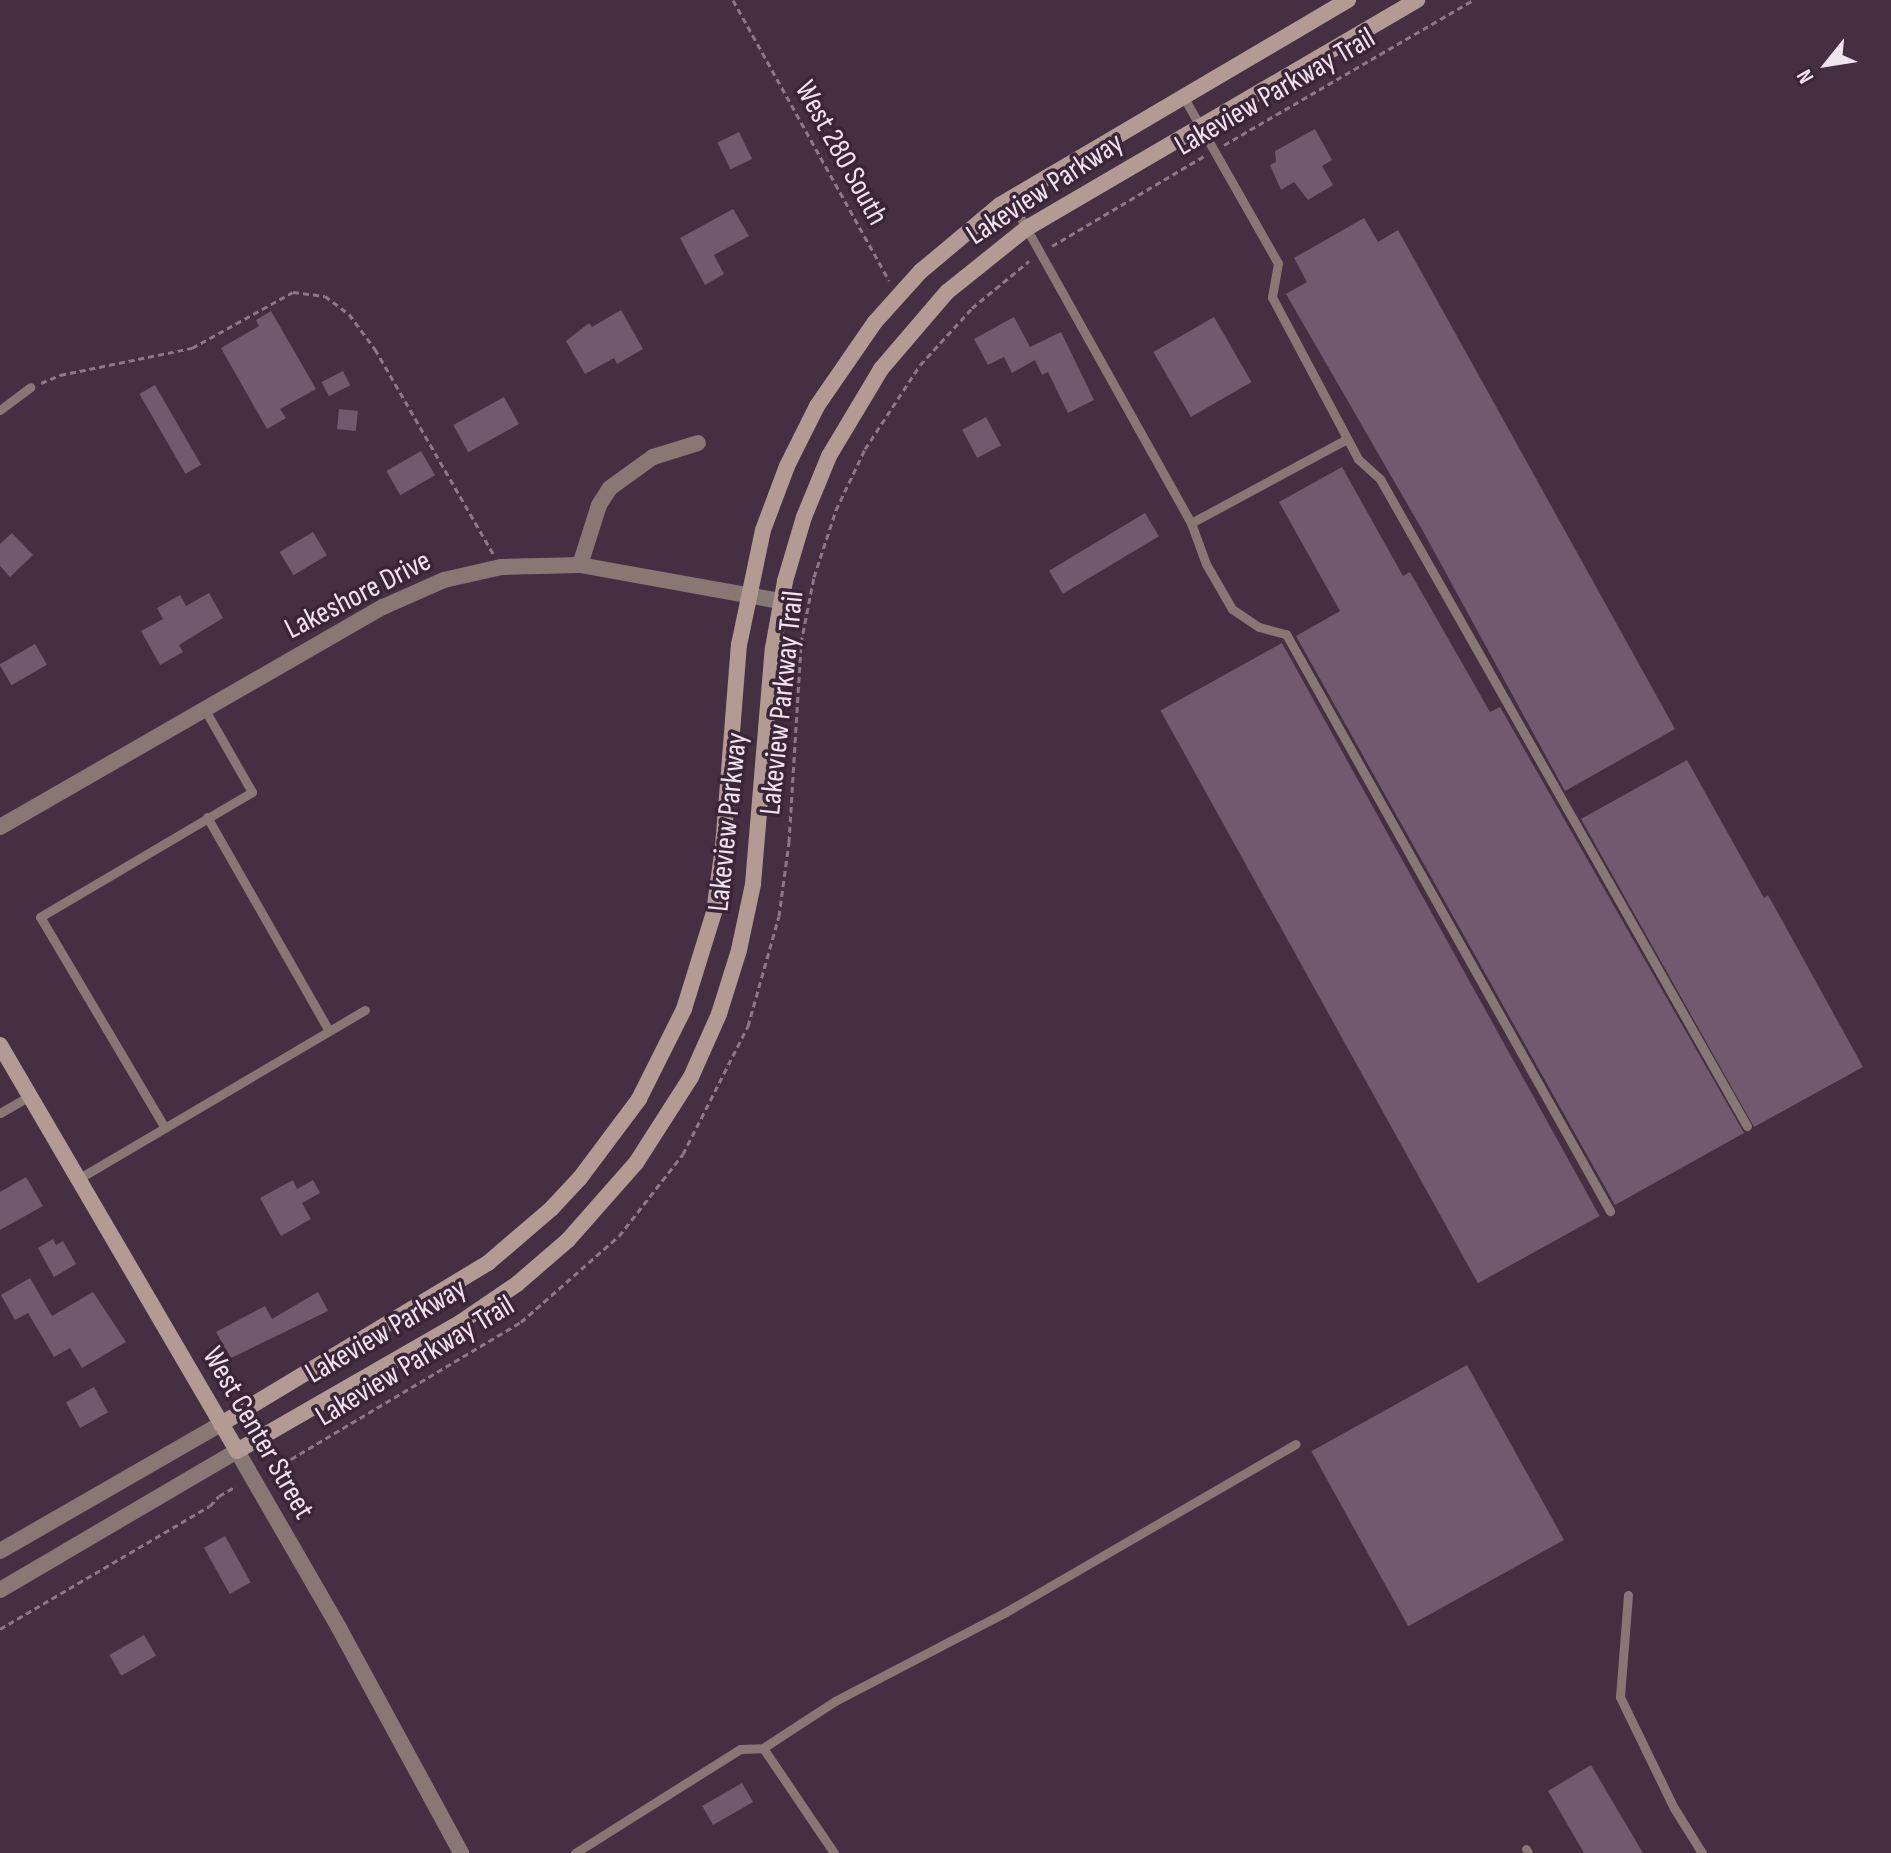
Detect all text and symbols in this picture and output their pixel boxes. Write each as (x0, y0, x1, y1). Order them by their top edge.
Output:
street label: Lakeview Parkway Trail (1169, 20, 1381, 164)
north arrow (1787, 24, 1867, 104)
text: N (1791, 64, 1820, 88)
street label: West 280 South (787, 75, 895, 231)
street label: Lakeview Parkway (960, 125, 1130, 253)
street label: Lakeshore Drive (279, 543, 437, 647)
street label: Lakeview Parkway Trail (752, 589, 812, 817)
street label: Lakeview Parkway (701, 731, 755, 913)
street label: Lakeview Parkway (299, 1271, 473, 1391)
street label: Lakeview Parkway Trail (309, 1288, 521, 1434)
street label: West Center Street (194, 1341, 322, 1525)

